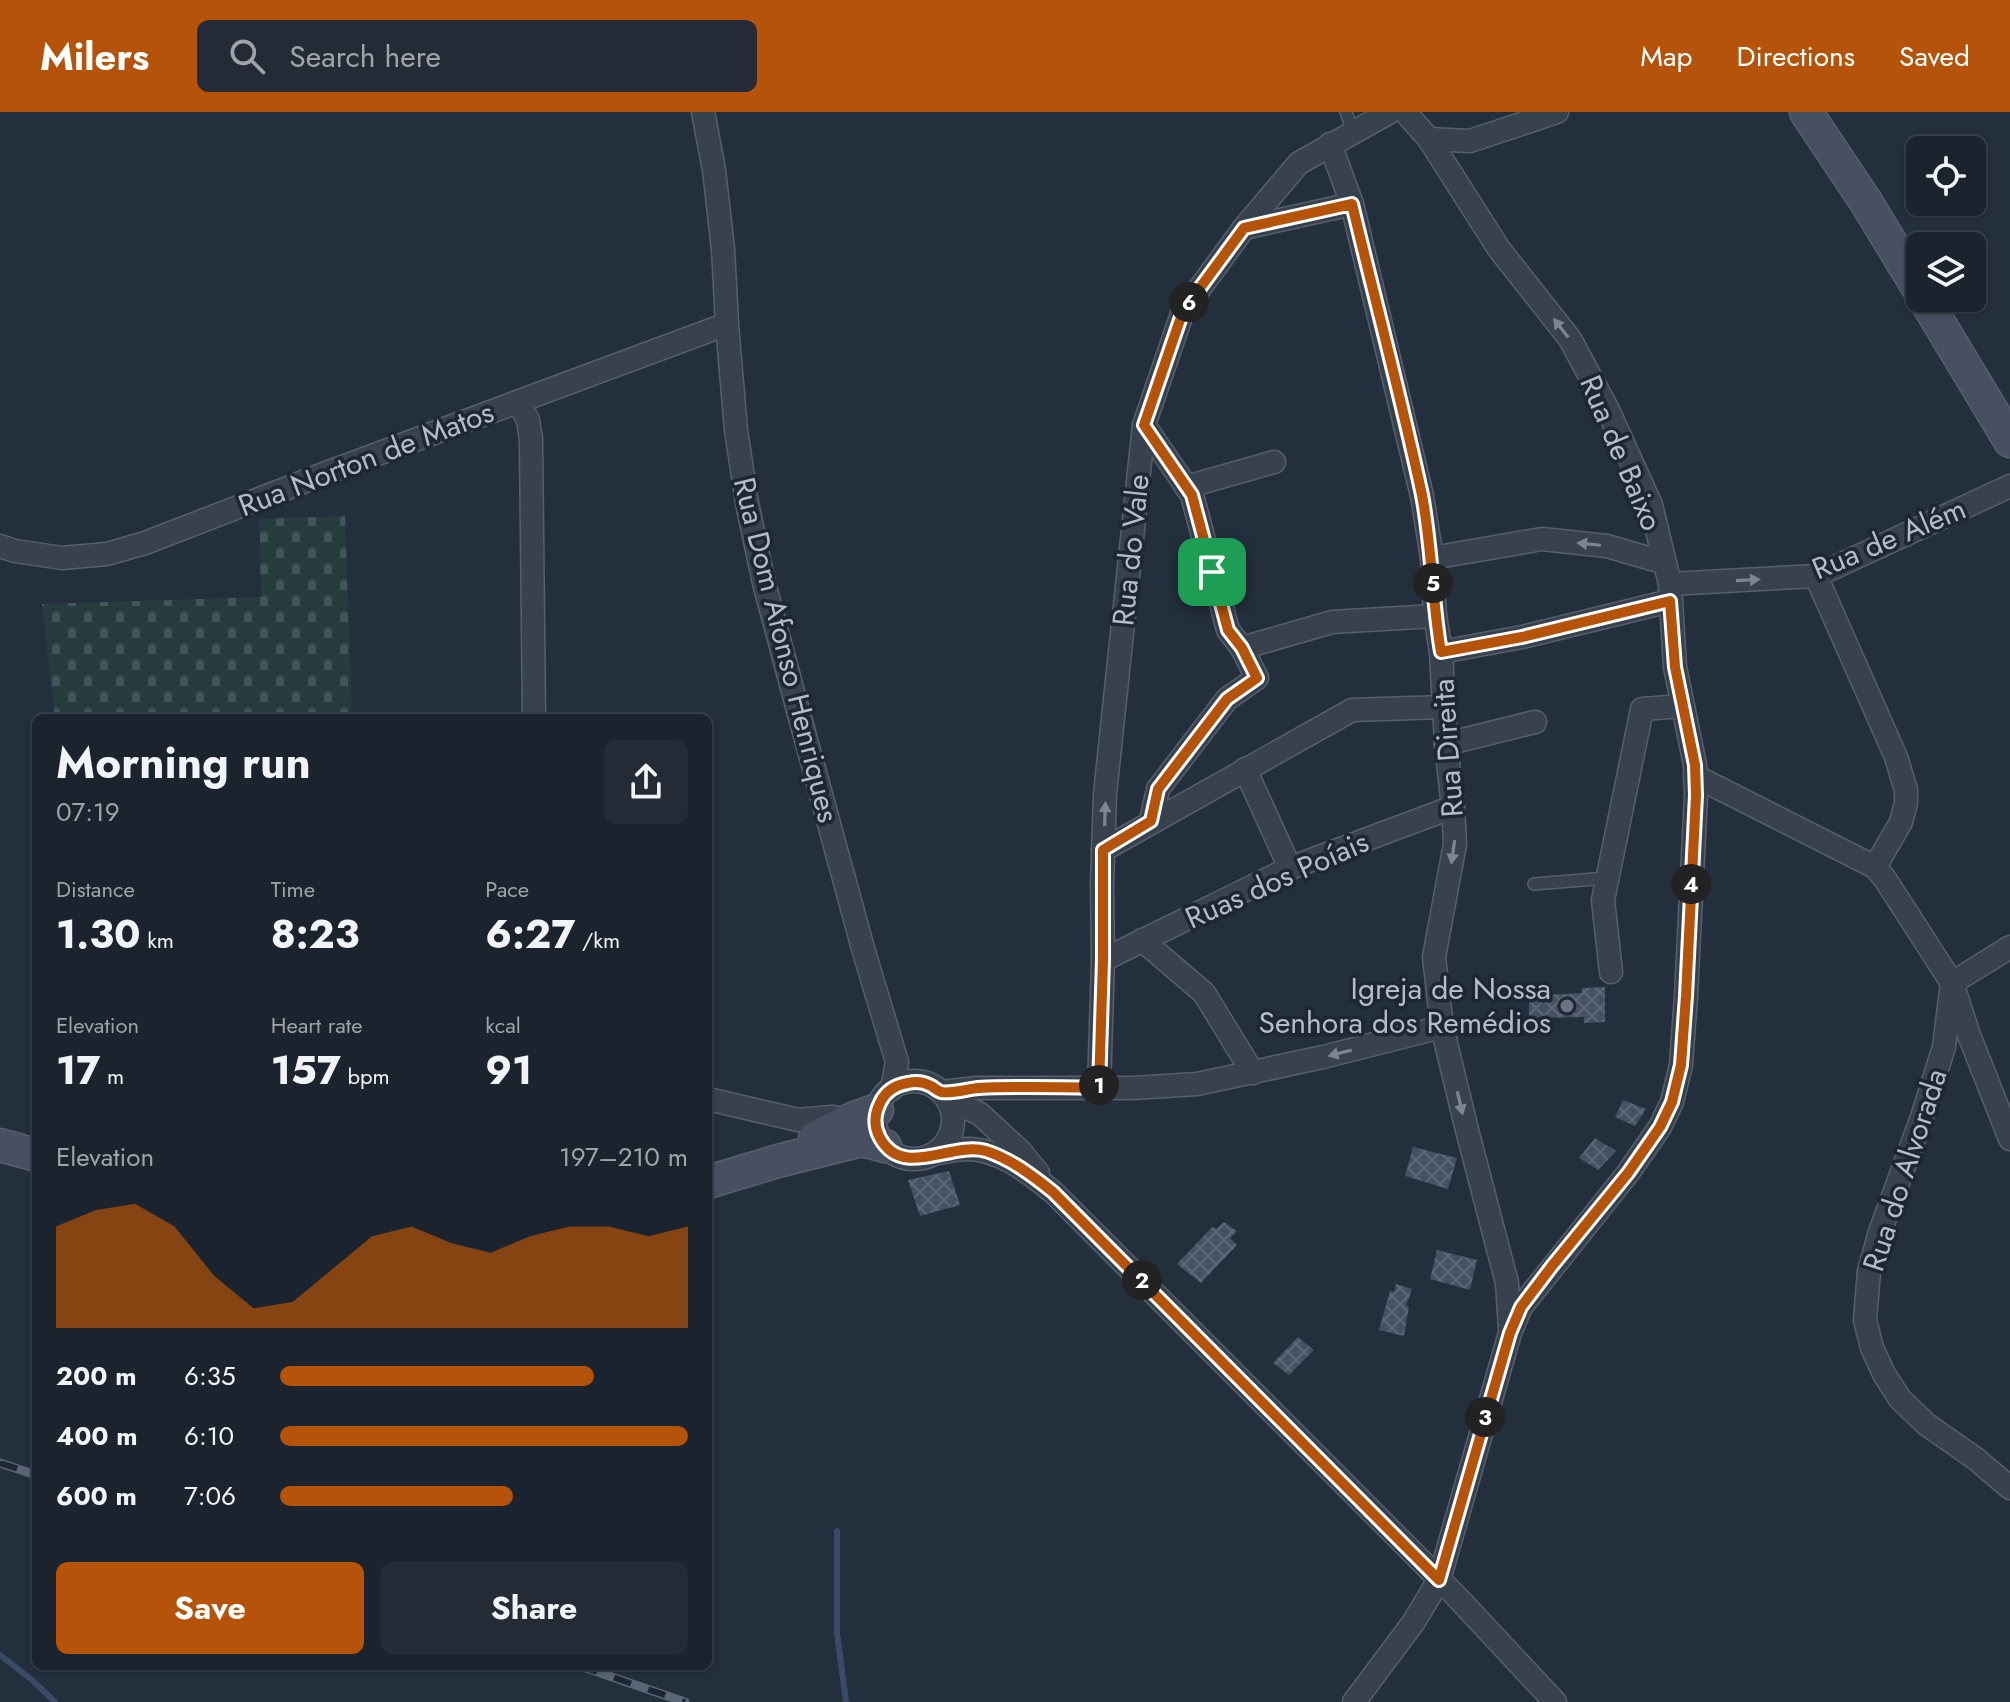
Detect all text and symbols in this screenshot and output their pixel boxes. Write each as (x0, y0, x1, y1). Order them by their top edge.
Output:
search box (197, 20, 757, 92)
text: Milers (40, 29, 149, 84)
icon: search (225, 34, 269, 78)
text: Search here (289, 35, 441, 78)
text: Map (1640, 36, 1692, 77)
text: Directions (1736, 36, 1855, 77)
text: Saved (1899, 36, 1970, 77)
map controls (1906, 136, 1986, 312)
button: locate (1906, 136, 1986, 216)
button: layers (1906, 232, 1986, 312)
pin: 6 (1169, 282, 1209, 322)
text: 6 (1182, 286, 1196, 318)
one-way arrow (1553, 318, 1569, 338)
street label: Rua de Baixo (1569, 368, 1673, 537)
street label: Rua Norton de Matos (232, 390, 500, 527)
street label: Rua do Vale (1101, 472, 1160, 628)
street label: Rua Dom Afonso Henriques (723, 473, 850, 827)
street label: Rua de Além (1805, 487, 1972, 590)
pin (1178, 538, 1246, 606)
one-way arrow (1576, 538, 1601, 551)
icon: arrive (1190, 550, 1234, 594)
pin: 5 (1413, 563, 1453, 603)
text: 5 (1426, 567, 1440, 599)
one-way arrow (1736, 573, 1761, 586)
street label: Rua Direita (1421, 677, 1474, 819)
text: Morning run (56, 731, 311, 795)
button: share (604, 740, 688, 824)
text: 07:19 (56, 793, 120, 831)
one-way arrow (1098, 801, 1111, 826)
street label: Ruas dos Poíais (1178, 820, 1375, 939)
one-way arrow (1446, 840, 1459, 865)
pin: 4 (1671, 864, 1711, 904)
text: 4 (1683, 868, 1699, 900)
text: Distance (56, 873, 135, 905)
text: Time (271, 873, 315, 905)
text: Pace (485, 873, 529, 905)
text: 1.30 (56, 905, 141, 963)
text: 8:23 (271, 905, 360, 963)
text: 6:27 (485, 905, 575, 963)
text: km (141, 924, 174, 956)
text: /km (575, 924, 620, 956)
place label: Igreja de Nossa Senhora dos Remédios (1258, 967, 1551, 1044)
marker: Igreja de Nossa Senhora dos Remédios (1558, 997, 1576, 1015)
text: Elevation (56, 1009, 139, 1041)
text: Heart rate (271, 1009, 362, 1041)
text: kcal (485, 1009, 521, 1041)
text: 17 (56, 1041, 100, 1099)
text: 157 (271, 1041, 341, 1099)
text: 91 (485, 1041, 532, 1099)
one-way arrow (1327, 1048, 1352, 1060)
text: m (100, 1060, 124, 1092)
text: bpm (341, 1060, 390, 1092)
street label: Rua do Alvorada (1852, 1063, 1958, 1277)
pin: 1 (1079, 1065, 1119, 1105)
text: 1 (1093, 1069, 1105, 1101)
one-way arrow (1454, 1090, 1467, 1115)
text: Elevation (56, 1138, 154, 1176)
text: 197–210 m (559, 1138, 688, 1176)
pin: 2 (1122, 1260, 1162, 1300)
text: 2 (1135, 1264, 1149, 1296)
text: 200 m (56, 1357, 137, 1395)
text: 6:35 (184, 1357, 236, 1395)
pin: 3 (1465, 1397, 1505, 1437)
text: 3 (1478, 1401, 1492, 1433)
text: 400 m (56, 1417, 138, 1455)
text: 6:10 (184, 1417, 234, 1455)
text: 600 m (56, 1477, 137, 1515)
text: 7:06 (184, 1477, 236, 1515)
button: Save (56, 1562, 364, 1654)
button: Share (380, 1562, 688, 1654)

